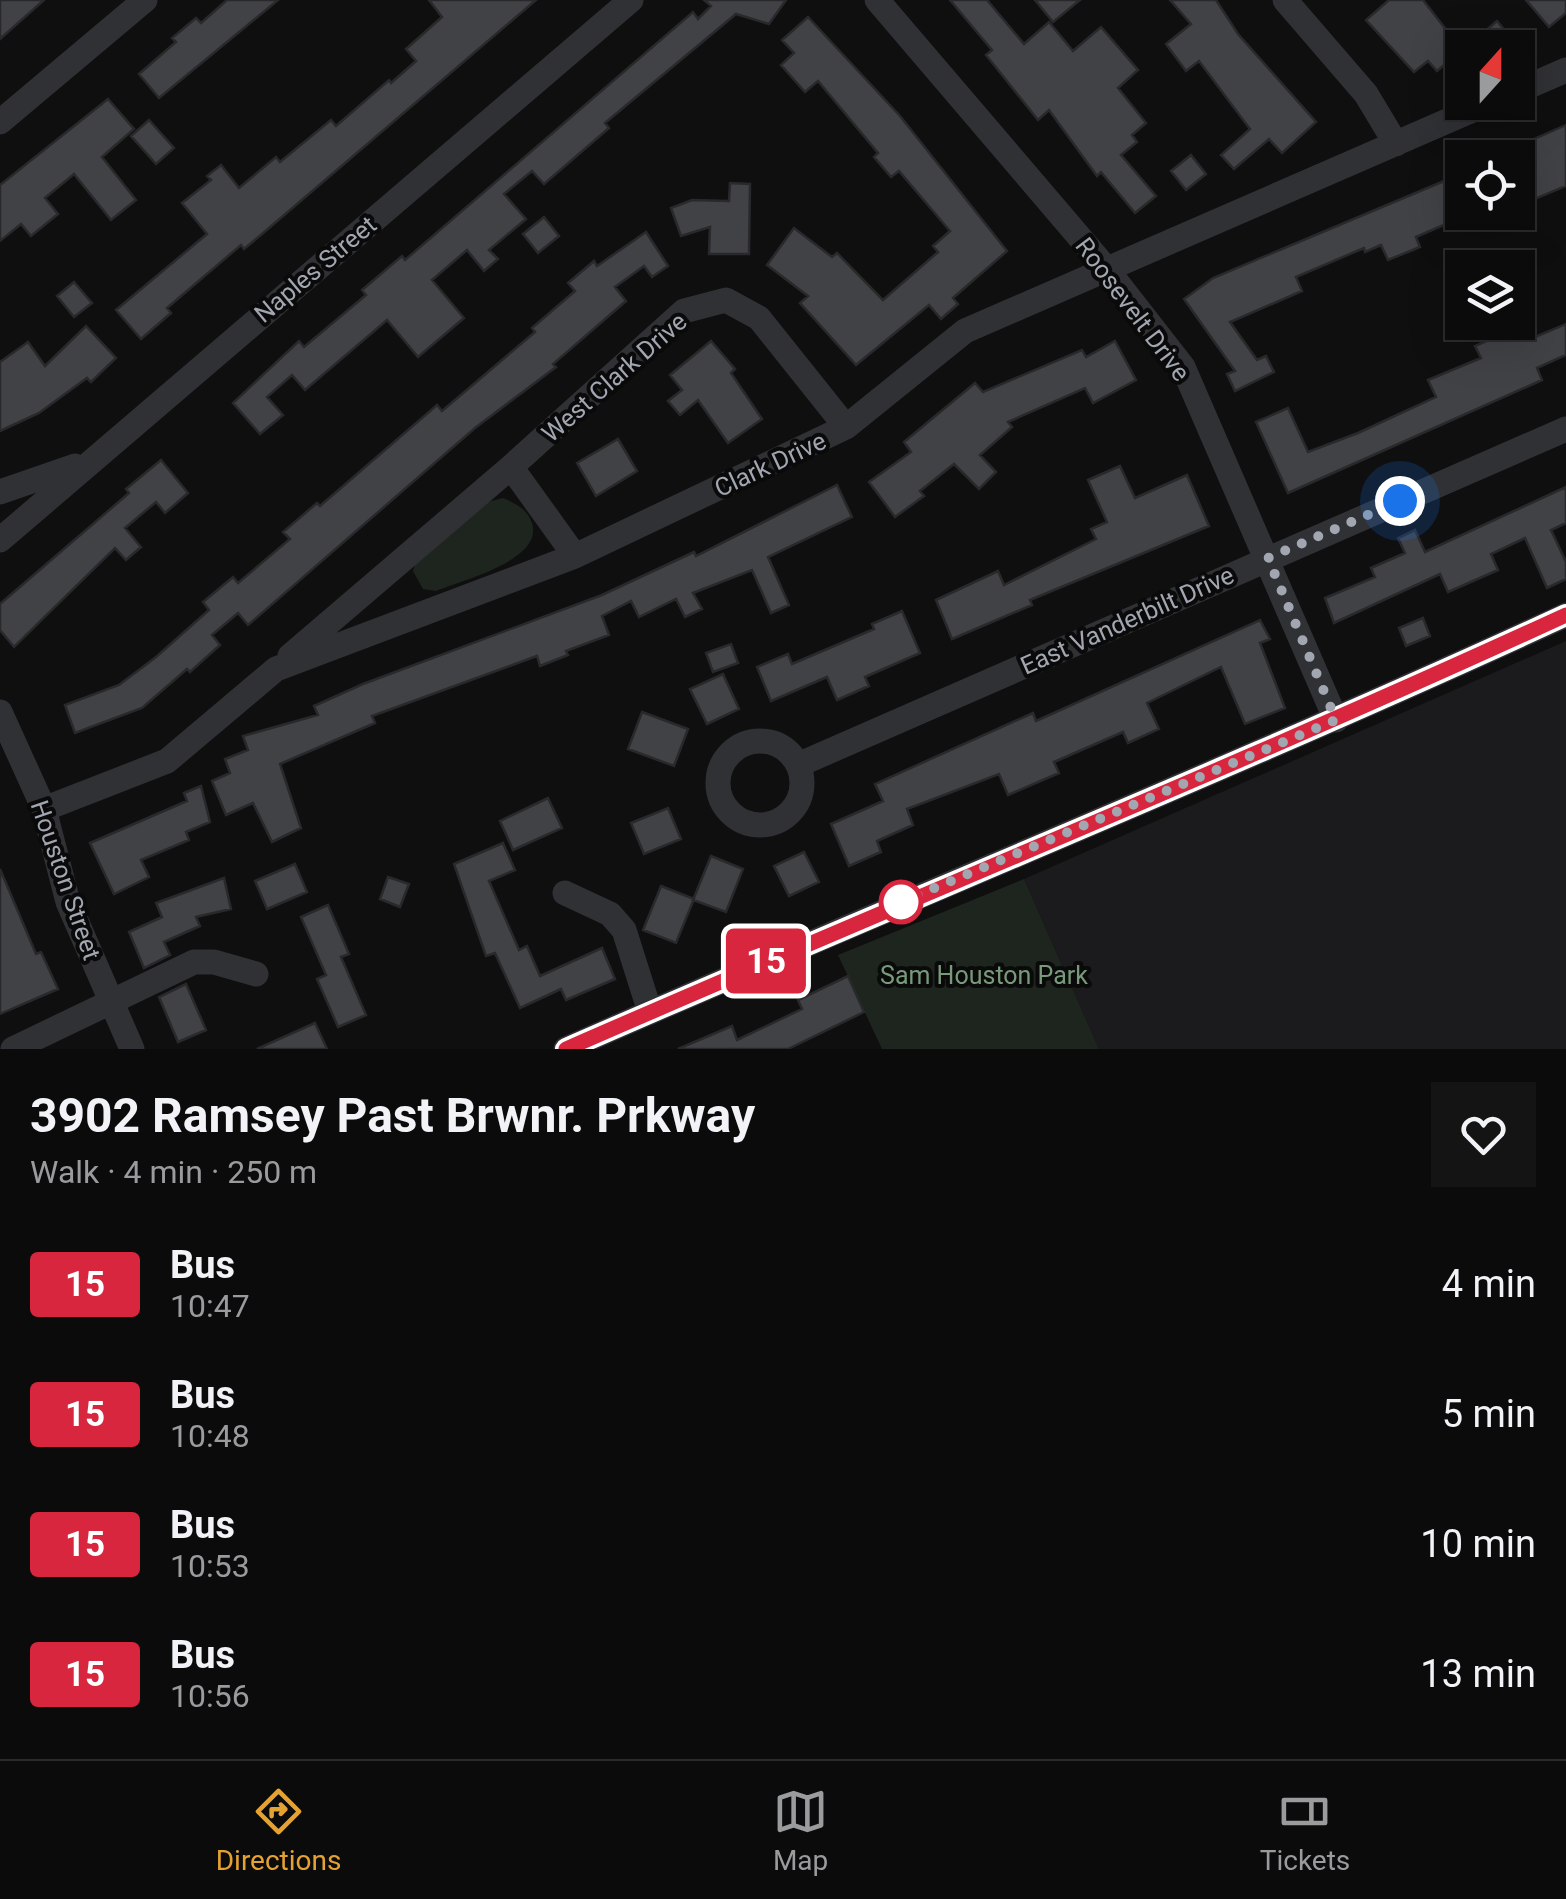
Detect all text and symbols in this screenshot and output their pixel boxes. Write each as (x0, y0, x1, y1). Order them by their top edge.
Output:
north arrow (1445, 30, 1535, 120)
map controls (1445, 30, 1535, 340)
button: locate (1445, 140, 1535, 230)
street label: Naples Street (249, 210, 382, 329)
street label: Roosevelt Drive (1069, 232, 1196, 387)
button: layers (1445, 250, 1535, 340)
street label: West Clark Drive (536, 307, 692, 448)
street label: Clark Drive (710, 426, 830, 503)
your location (1375, 476, 1425, 526)
street label: East Vanderbilt Drive (1016, 560, 1238, 681)
street label: Houston Street (25, 797, 106, 964)
unlabelled marker (880, 881, 922, 923)
line badge: 15 (721, 928, 811, 994)
text: 15 (746, 941, 786, 982)
park label: Sam Houston Park (880, 961, 1088, 990)
button: heart (1431, 1082, 1536, 1187)
text: 3902 Ramsey Past Brwnr. Prkway (30, 1087, 755, 1144)
text: Walk · 4 min · 250 m (30, 1153, 317, 1191)
text: Bus (170, 1243, 235, 1287)
text: 4 min (1442, 1262, 1536, 1306)
text: 15 (65, 1264, 105, 1305)
text: 10:47 (170, 1287, 250, 1325)
text: Bus (170, 1373, 235, 1417)
text: 5 min (1442, 1392, 1536, 1436)
text: 15 (65, 1394, 105, 1435)
text: 10:48 (170, 1417, 250, 1455)
text: Bus (170, 1503, 235, 1547)
text: 10 min (1420, 1522, 1536, 1566)
text: 15 (65, 1524, 105, 1565)
text: 10:53 (170, 1547, 250, 1585)
text: Bus (170, 1633, 235, 1677)
text: 13 min (1420, 1652, 1536, 1696)
text: 15 (65, 1654, 105, 1695)
text: 10:56 (170, 1677, 250, 1715)
tab: Directions (216, 1784, 341, 1877)
tab: Map (773, 1784, 828, 1877)
tab: Tickets (1260, 1784, 1350, 1877)

